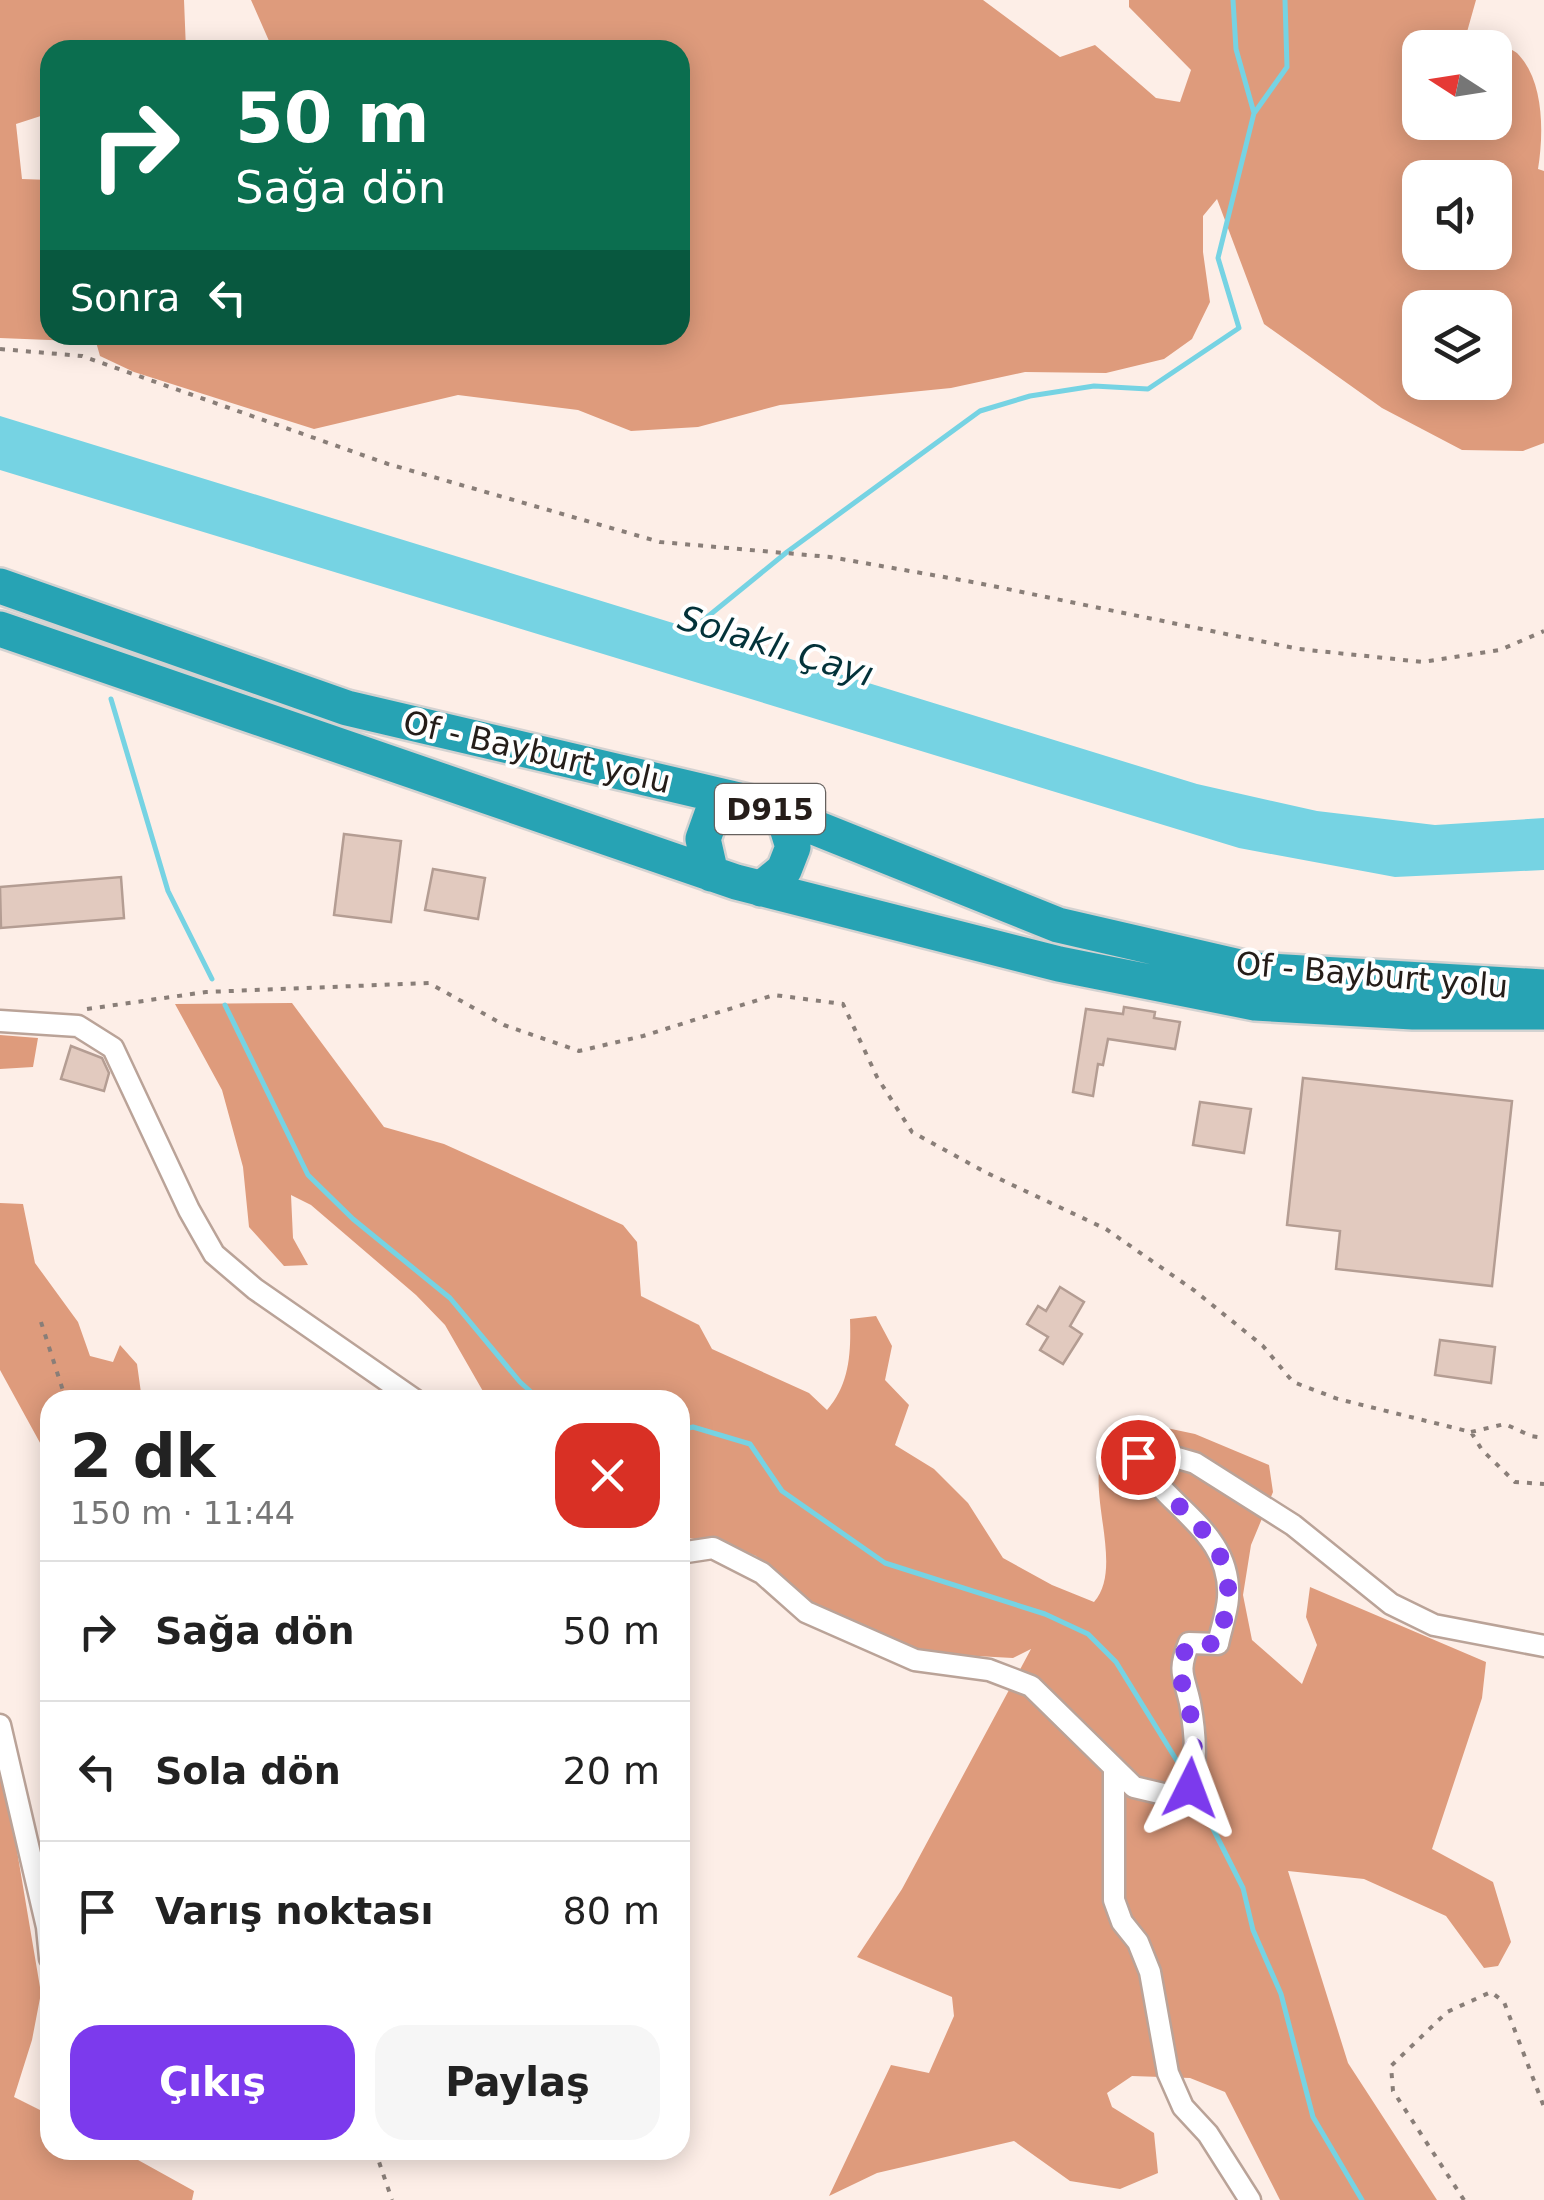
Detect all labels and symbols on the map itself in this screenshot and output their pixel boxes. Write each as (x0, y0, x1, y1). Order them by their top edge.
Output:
north arrow (1402, 30, 1512, 140)
water label: Solaklı Çayı (674, 597, 878, 695)
street label: Of - Bayburt yolu (400, 703, 674, 801)
road number: D915 (715, 784, 825, 834)
street label: Of - Bayburt yolu (1234, 944, 1510, 1006)
pin (1096, 1415, 1181, 1500)
position arrow (1138, 1736, 1242, 1840)

